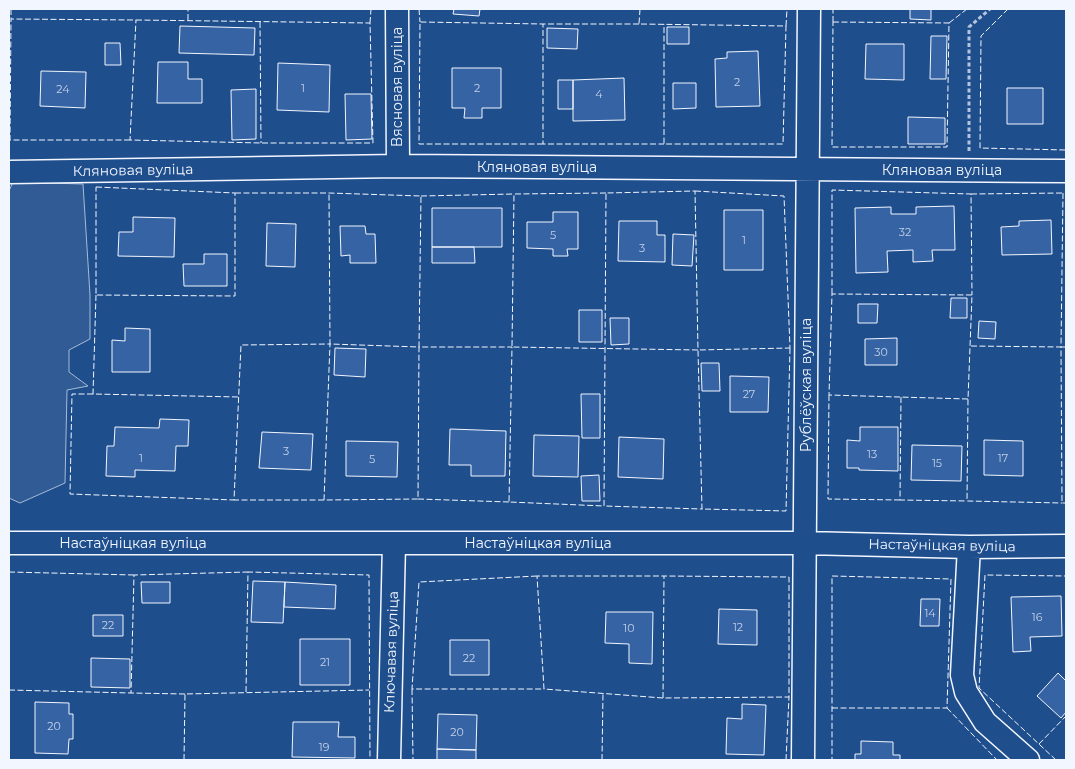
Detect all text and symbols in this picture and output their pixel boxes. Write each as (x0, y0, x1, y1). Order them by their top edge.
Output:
street label: Вясновая вуліца (388, 27, 406, 147)
house number: 2 (734, 75, 740, 89)
house number: 1 (301, 81, 305, 95)
house number: 2 (474, 81, 480, 95)
house number: 24 (56, 82, 70, 96)
house number: 4 (595, 87, 603, 101)
street label: Кляновая вуліца (477, 158, 597, 176)
street label: Кляновая вуліца (73, 160, 193, 180)
street label: Кляновая вуліца (882, 161, 1002, 179)
house number: 32 (899, 225, 911, 239)
house number: 5 (550, 228, 556, 242)
house number: 1 (742, 233, 746, 247)
house number: 3 (639, 241, 645, 255)
street label: Рублёўская вуліца (797, 318, 815, 452)
house number: 30 (874, 345, 888, 359)
house number: 27 (743, 387, 755, 401)
house number: 3 (283, 444, 289, 458)
house number: 13 (867, 447, 877, 461)
house number: 1 (139, 451, 143, 465)
house number: 17 (998, 451, 1008, 465)
house number: 5 (369, 452, 375, 466)
house number: 15 (932, 456, 942, 470)
street label: Настаўніцкая вуліца (59, 534, 207, 552)
street label: Настаўніцкая вуліца (464, 534, 612, 552)
street label: Настаўніцкая вуліца (868, 535, 1016, 555)
street label: Ключавая вуліца (380, 591, 402, 713)
house number: 14 (924, 606, 936, 620)
house number: 16 (1032, 610, 1043, 624)
house number: 22 (102, 618, 114, 632)
house number: 12 (733, 620, 743, 634)
house number: 10 (623, 621, 635, 635)
house number: 22 (463, 651, 475, 665)
house number: 21 (320, 655, 330, 669)
house number: 20 (47, 719, 61, 733)
house number: 20 (450, 725, 464, 739)
house number: 19 (319, 740, 330, 754)

